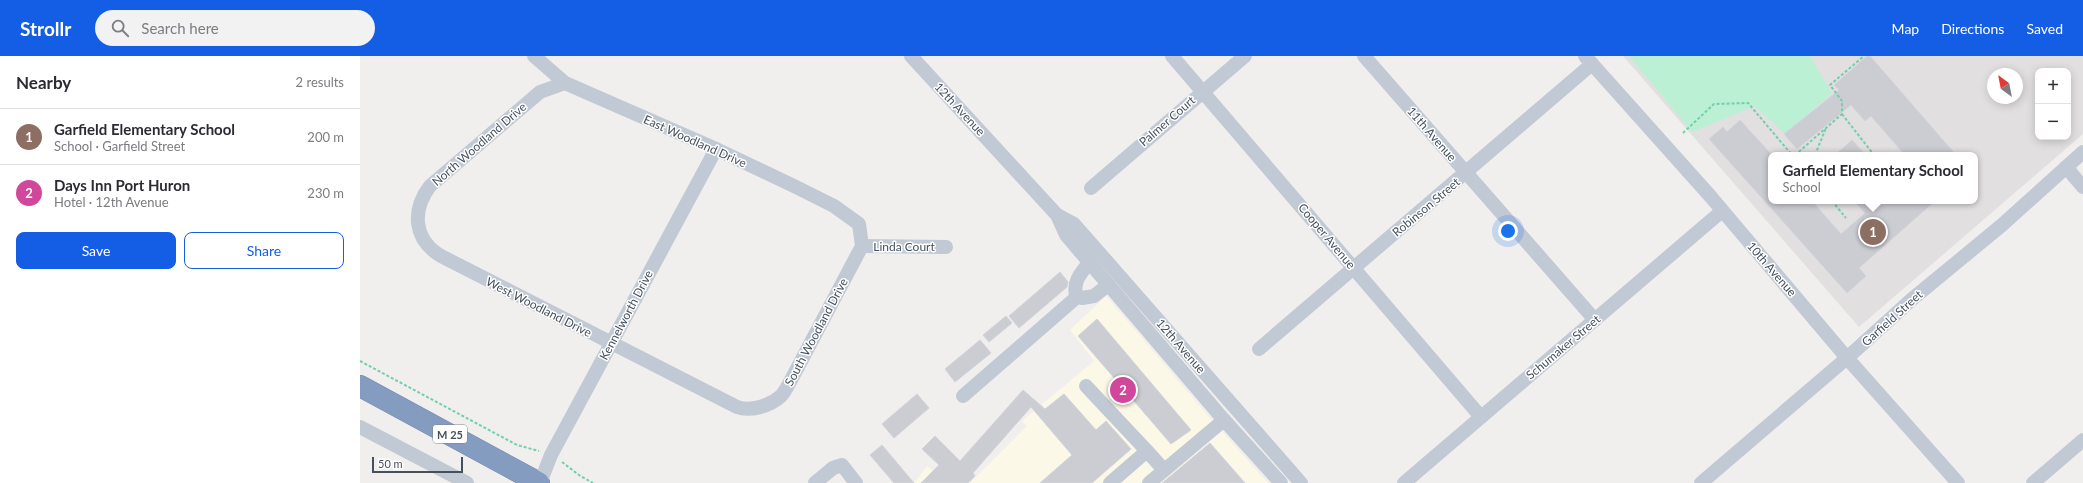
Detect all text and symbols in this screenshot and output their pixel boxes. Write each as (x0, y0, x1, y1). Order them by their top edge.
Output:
search box (95, 10, 375, 46)
text: Strollr (20, 17, 71, 40)
icon: search (109, 17, 131, 39)
text: Search here (141, 19, 219, 37)
text: Map (1892, 20, 1919, 37)
text: Directions (1941, 20, 2004, 37)
text: Saved (2026, 20, 2063, 37)
north arrow (1987, 68, 2023, 104)
map controls (2035, 68, 2071, 140)
button: + (2035, 68, 2071, 104)
text: Nearby (16, 72, 71, 93)
text: 2 results (296, 74, 344, 90)
street label: 12th Avenue (932, 79, 988, 139)
street label: Palmer Court (1136, 92, 1199, 149)
street label: North Woodland Drive (429, 99, 529, 189)
street label: 11th Avenue (1404, 104, 1460, 164)
button: − (2035, 104, 2071, 140)
street label: East Woodland Drive (641, 112, 749, 170)
text: Garfield Elementary School (54, 120, 235, 138)
text: 1 (25, 129, 33, 145)
text: 200 m (307, 129, 344, 145)
text: School · Garfield Street (54, 138, 185, 154)
popup (1768, 152, 1978, 204)
text: Garfield Elementary School (1782, 161, 1964, 179)
street label: Robinson Street (1389, 174, 1463, 240)
text: Days Inn Port Huron (54, 176, 190, 194)
text: School (1782, 179, 1821, 195)
text: 2 (25, 185, 33, 201)
text: 230 m (307, 185, 344, 201)
text: Hotel · 12th Avenue (54, 194, 169, 210)
street label: Cooper Avenue (1295, 200, 1359, 272)
pin: 1 (1860, 217, 1886, 247)
your location (1498, 221, 1518, 241)
button: Save (16, 232, 176, 269)
button: Share (184, 232, 344, 269)
street label: Linda Court (873, 239, 935, 254)
street label: 10th Avenue (1744, 239, 1800, 299)
street label: Kennelworth Drive (596, 268, 656, 362)
street label: West Woodland Drive (484, 274, 594, 340)
street label: South Woodland Drive (781, 276, 851, 388)
street label: Garfield Street (1859, 286, 1926, 349)
street label: Schumaker Street (1523, 311, 1604, 382)
street label: 12th Avenue (1153, 316, 1209, 376)
pin: 2 (1110, 375, 1136, 405)
road number: M 25 (433, 425, 467, 443)
scale bar (372, 455, 463, 474)
text: 50 m (378, 457, 403, 470)

